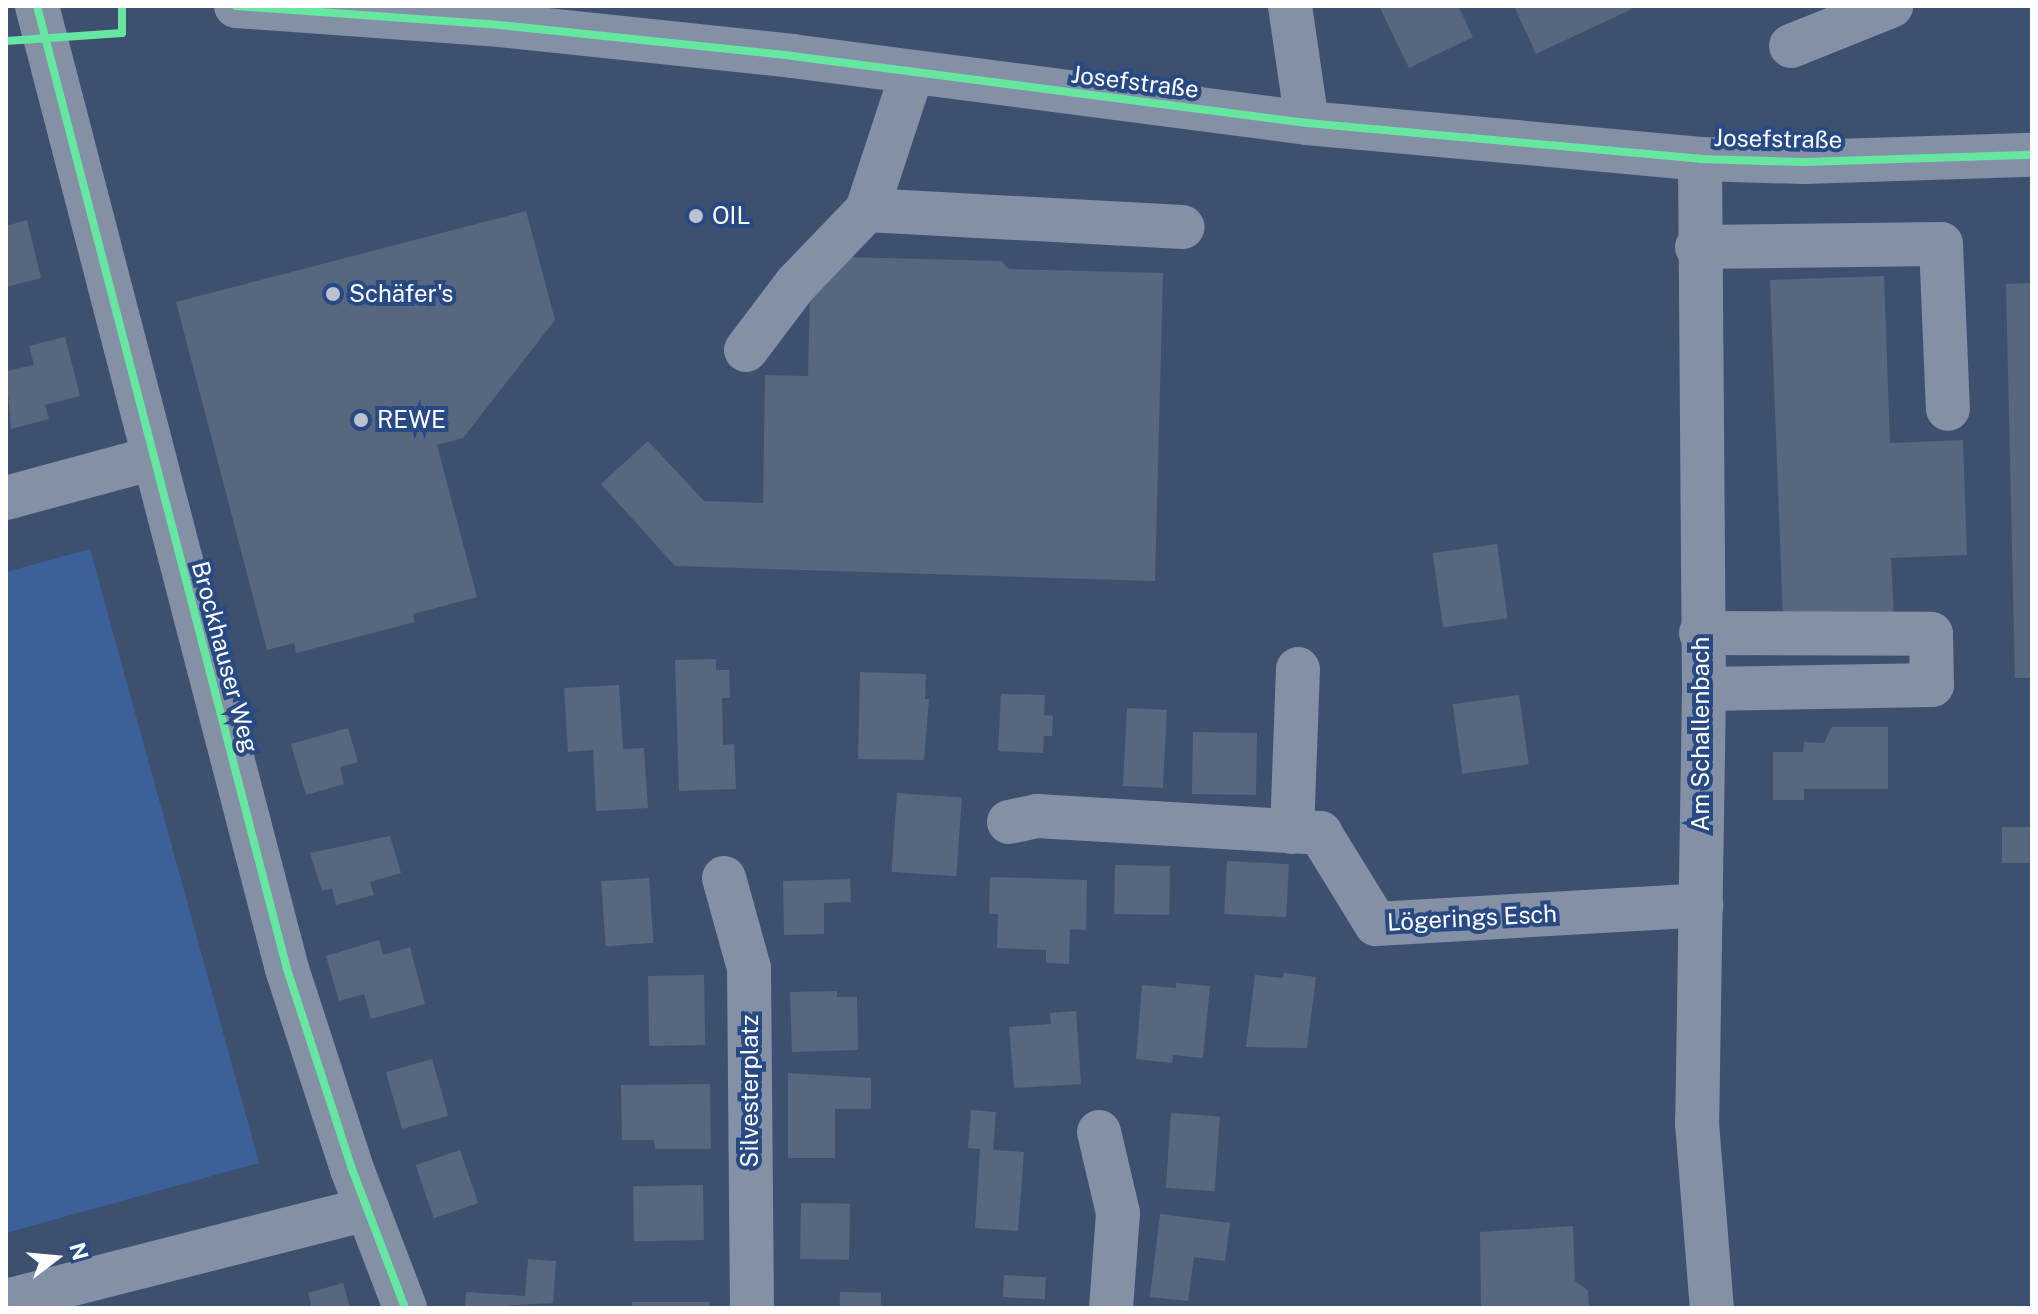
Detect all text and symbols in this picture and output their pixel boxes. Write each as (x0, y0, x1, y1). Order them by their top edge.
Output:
street label: Josefstraße (1069, 60, 1201, 104)
street label: Josefstraße (1713, 123, 1843, 155)
place label: OIL (712, 202, 750, 230)
marker: OIL (687, 207, 705, 225)
place label: Schäfer's (349, 280, 453, 308)
marker: Schäfer's (324, 285, 342, 303)
place label: REWE (377, 406, 446, 434)
marker: REWE (352, 411, 370, 429)
street label: Brockhauser Weg (186, 558, 264, 756)
street label: Am Schallenbach (1687, 637, 1715, 831)
street label: Lögerings Esch (1386, 899, 1558, 937)
street label: Silvesterplatz (736, 1014, 764, 1168)
north arrow (16, 1218, 96, 1298)
text: N (64, 1240, 94, 1263)

